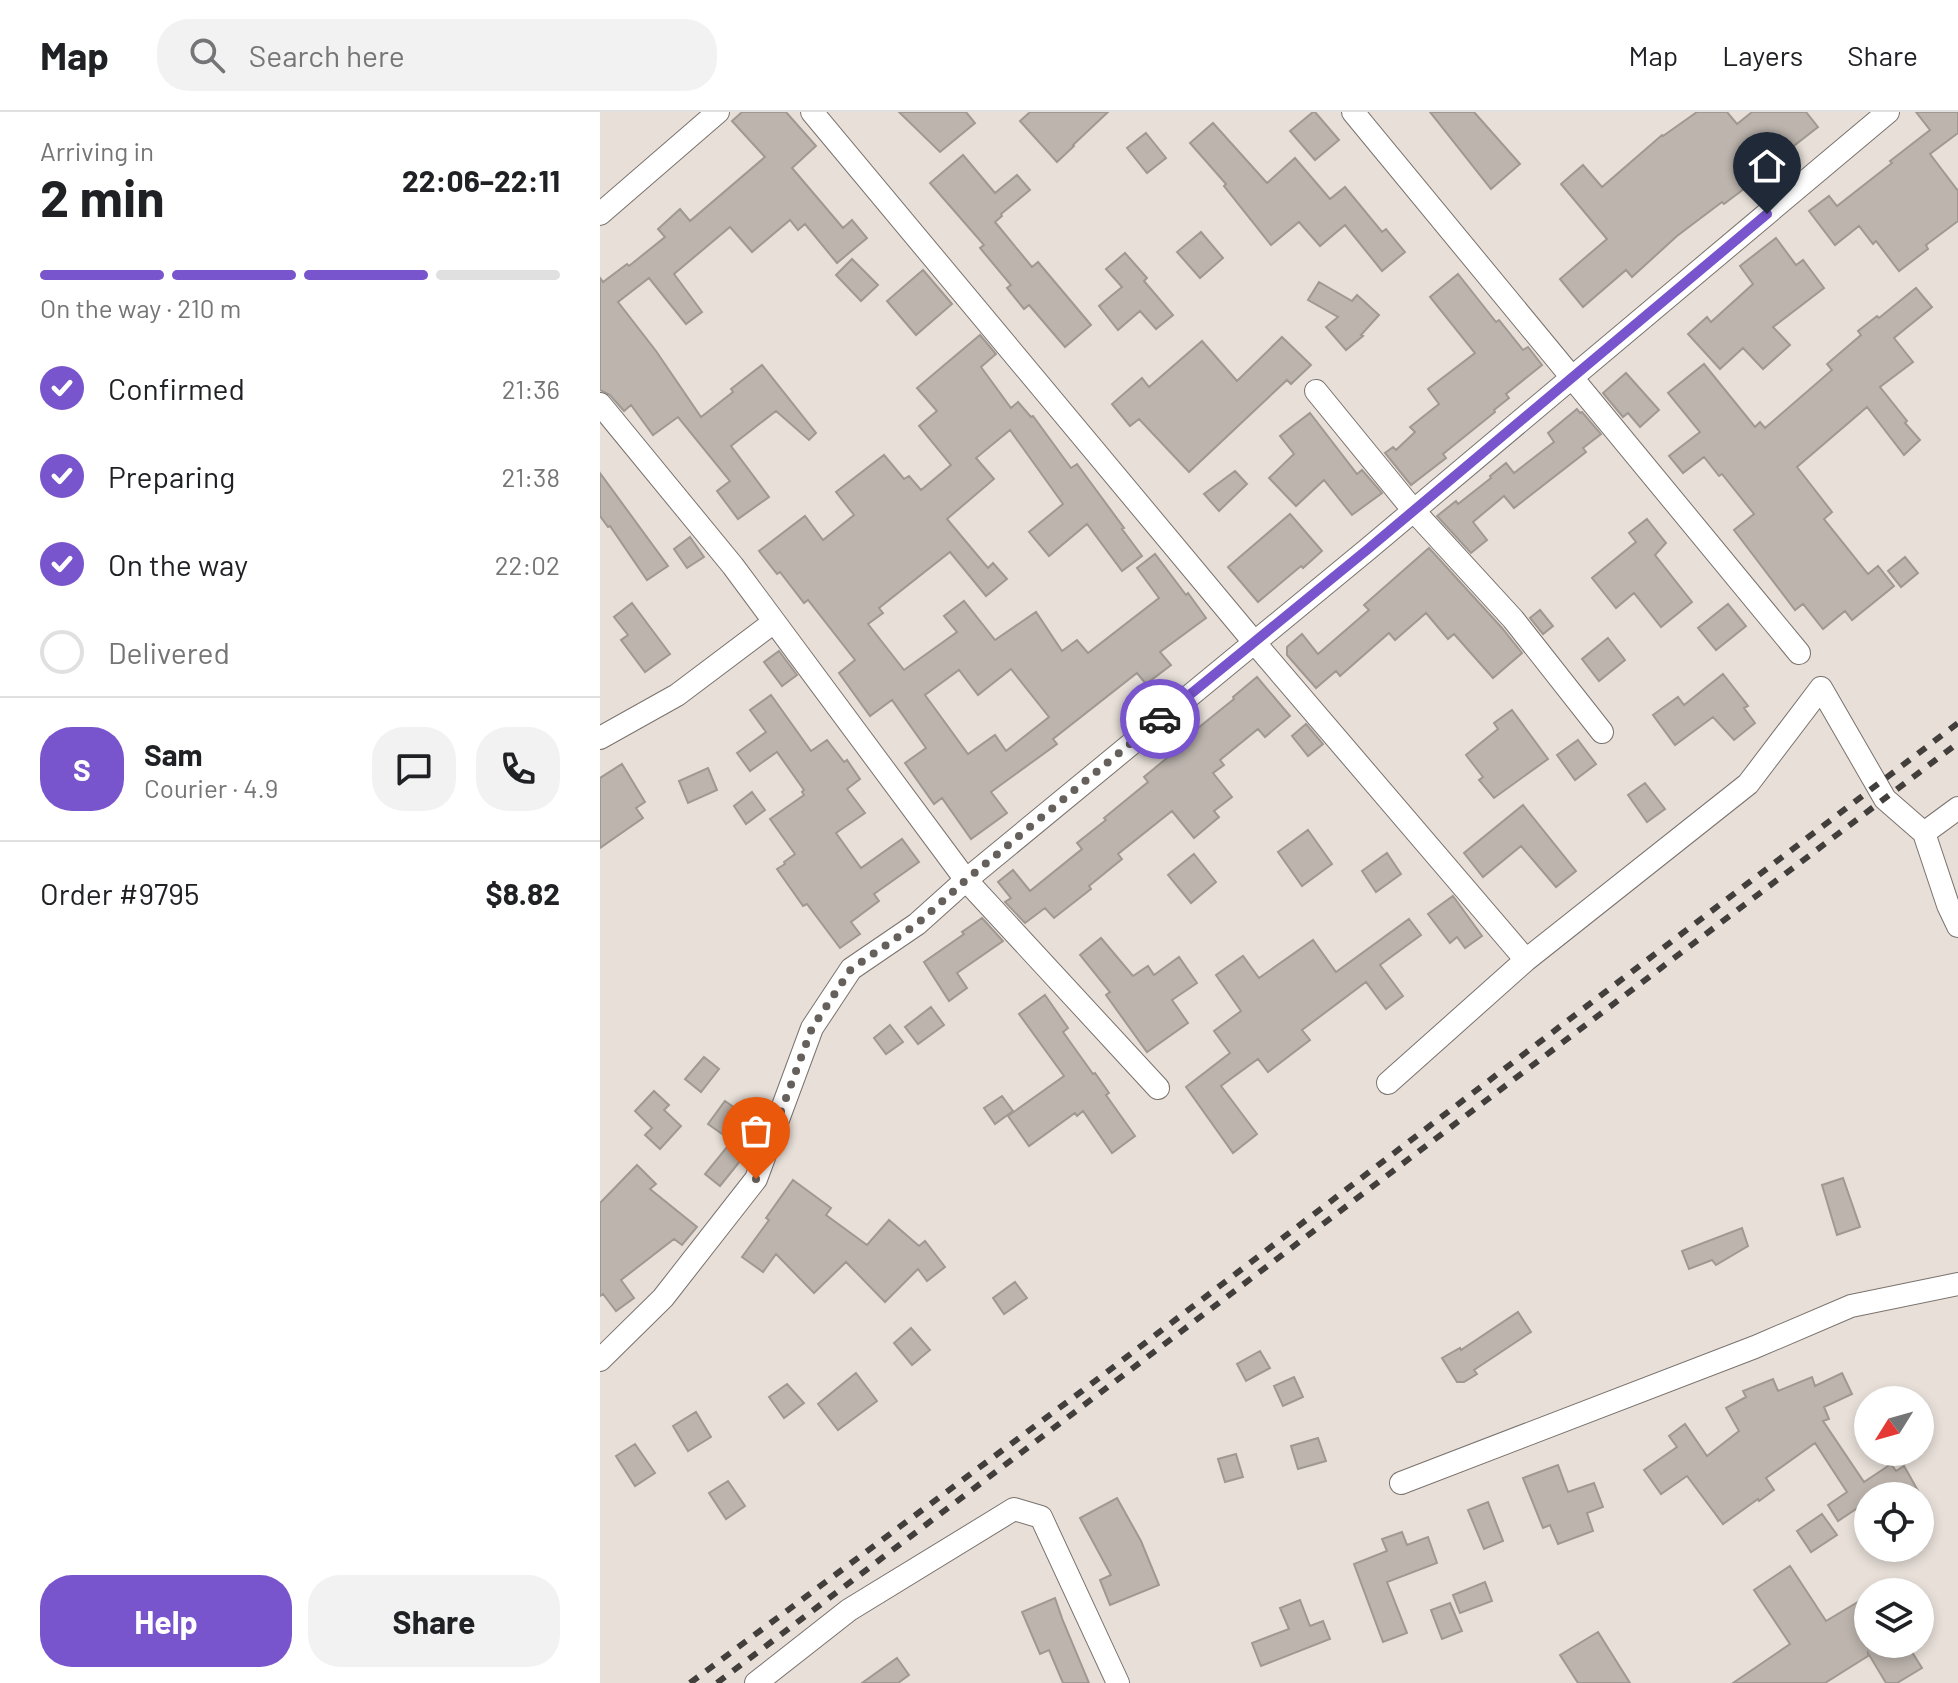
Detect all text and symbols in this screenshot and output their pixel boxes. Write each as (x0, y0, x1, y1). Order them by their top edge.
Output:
search box (157, 19, 717, 91)
text: Map (40, 32, 109, 78)
icon: search (185, 33, 229, 77)
text: Search here (249, 37, 405, 73)
text: Map (1628, 38, 1678, 72)
text: Layers (1722, 38, 1803, 72)
text: Share (1847, 38, 1918, 72)
pin (1733, 132, 1801, 214)
text: Arriving in (40, 135, 154, 166)
icon: home (1745, 144, 1789, 188)
text: 22:06–22:11 (402, 162, 560, 198)
text: 2 min (40, 165, 165, 227)
text: On the way · 210 m (40, 292, 241, 323)
icon: check (40, 366, 84, 410)
text: Confirmed (108, 370, 245, 406)
text: 21:36 (502, 373, 560, 404)
icon: check (40, 454, 84, 498)
text: Preparing (108, 458, 235, 494)
text: 21:38 (502, 461, 560, 492)
icon: check (40, 542, 84, 586)
text: On the way (108, 546, 248, 582)
text: 22:02 (495, 549, 560, 580)
text: Delivered (108, 634, 230, 670)
courier (1120, 679, 1200, 759)
icon: car (1138, 697, 1182, 741)
button: chat (372, 727, 456, 811)
button: phone (476, 727, 560, 811)
text: Sam (144, 736, 203, 772)
text: S (73, 751, 91, 787)
text: Courier · 4.9 (144, 772, 278, 803)
text: Order #9795 (40, 875, 199, 911)
text: $8.82 (485, 875, 560, 911)
pin (722, 1097, 790, 1179)
icon: bag (734, 1109, 778, 1153)
north arrow (1854, 1386, 1934, 1466)
map controls (1854, 1386, 1934, 1658)
button: locate (1854, 1482, 1934, 1562)
button: Help (40, 1575, 292, 1667)
button: Share (308, 1575, 560, 1667)
button: layers (1854, 1578, 1934, 1658)

